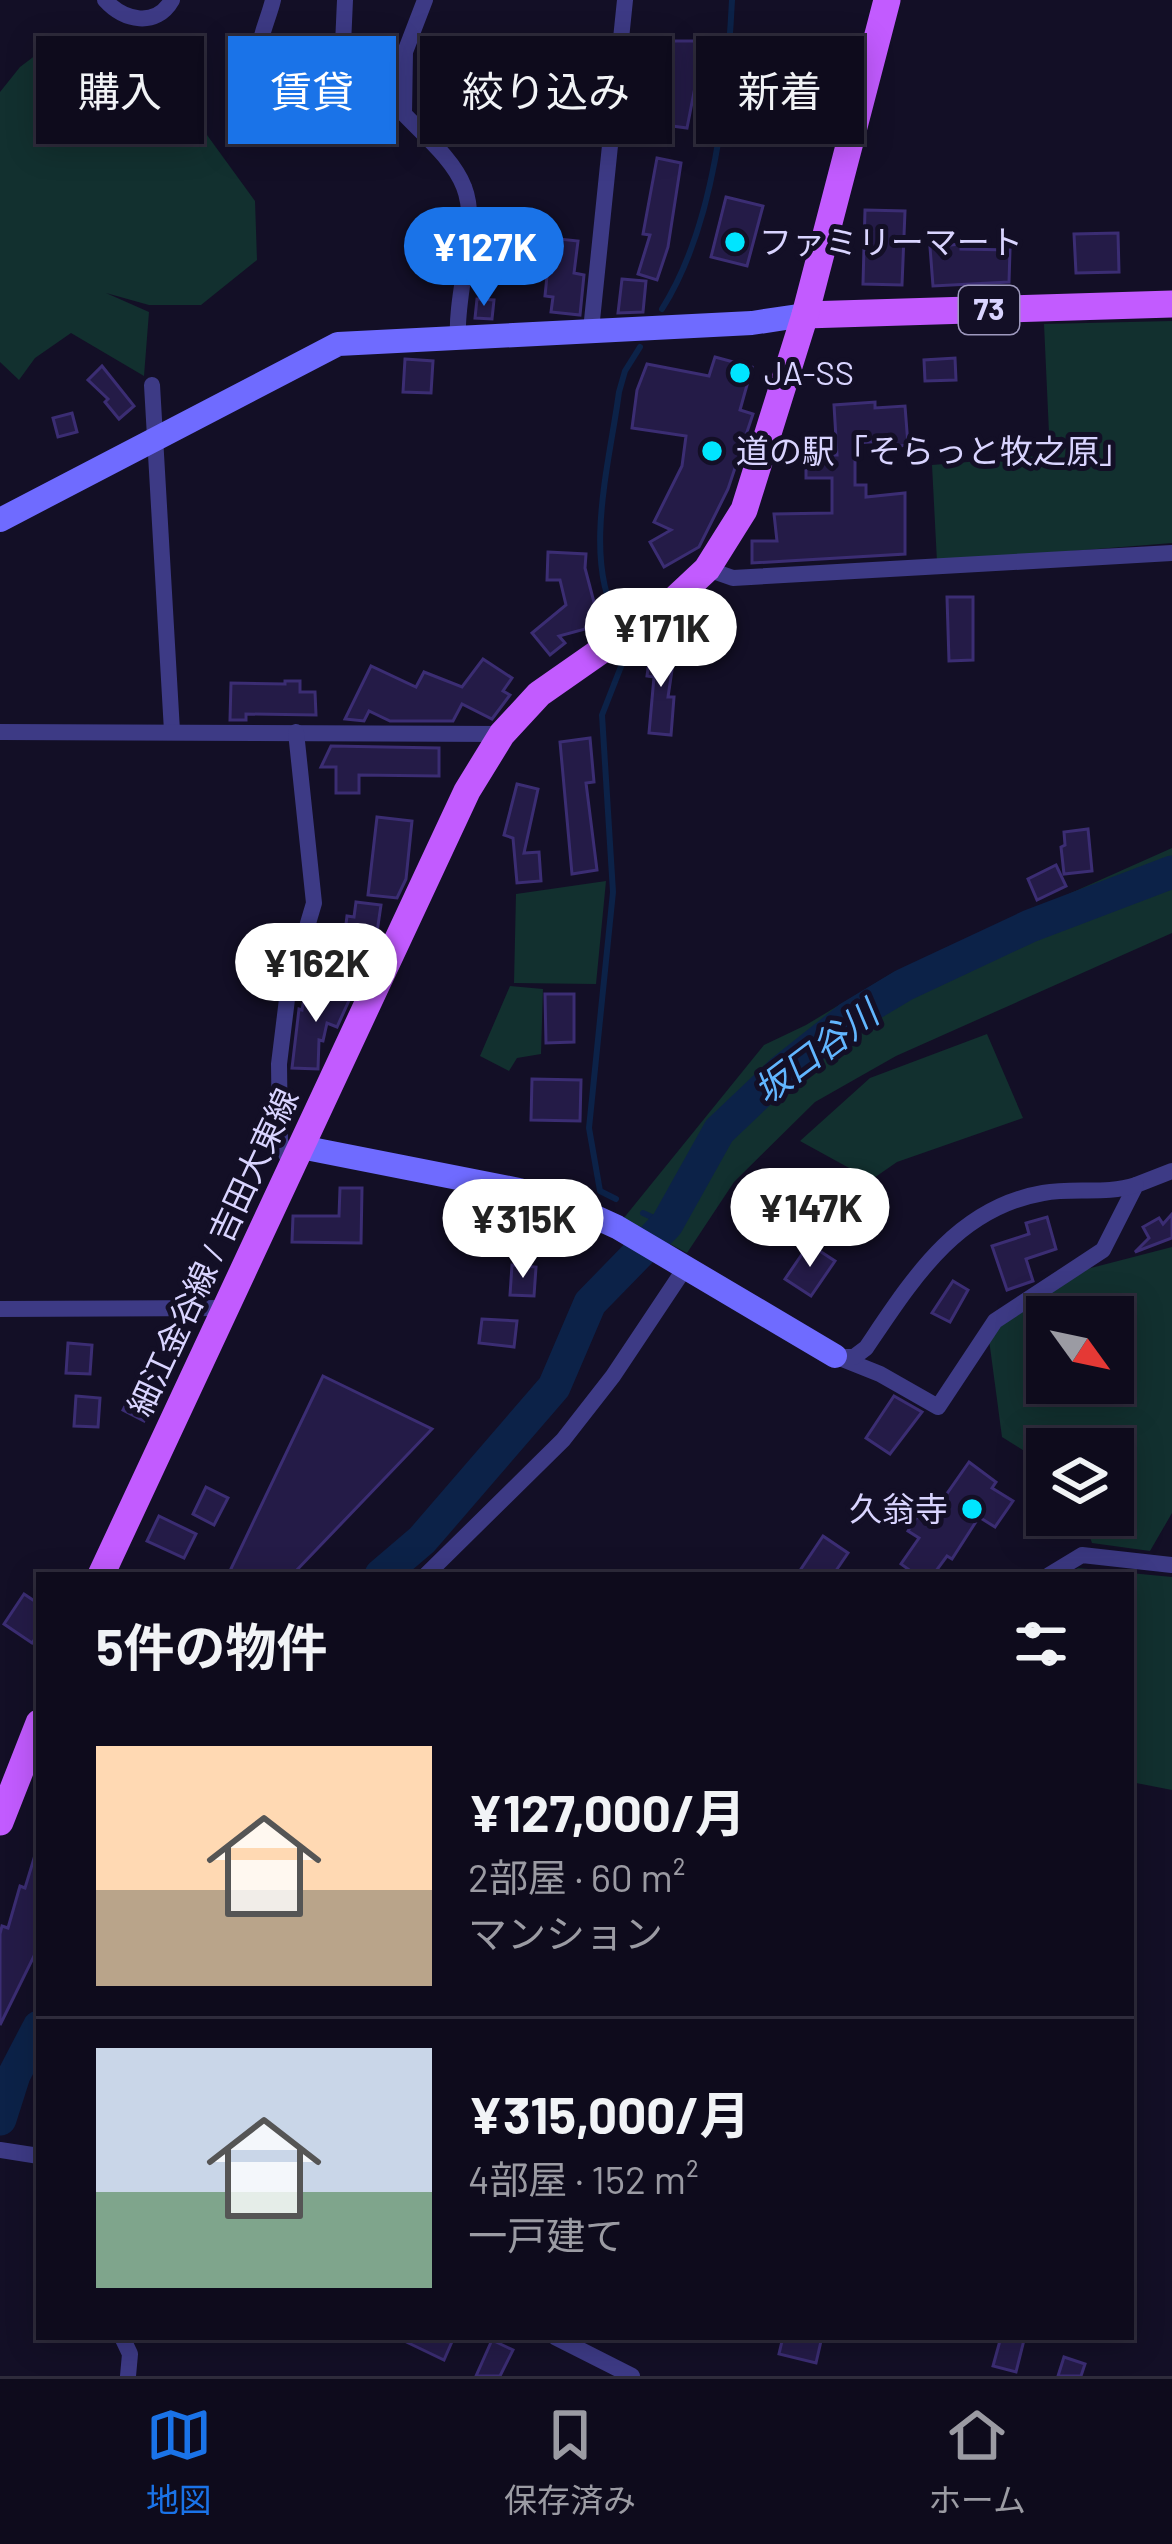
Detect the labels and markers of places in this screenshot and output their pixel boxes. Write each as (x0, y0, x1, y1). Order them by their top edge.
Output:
pin: ¥127K (400, 207, 568, 309)
place label: ファミリーマート (759, 221, 1023, 261)
marker: ファミリーマート (722, 229, 748, 255)
place label: JA-SS (764, 352, 854, 392)
marker: JA-SS (727, 360, 753, 386)
place label: 道の駅「そらっと牧之原」 (736, 430, 1132, 470)
marker: 道の駅「そらっと牧之原」 (699, 438, 725, 464)
pin: ¥171K (577, 588, 745, 690)
pin: ¥162K (232, 923, 400, 1025)
pin: ¥147K (726, 1168, 894, 1270)
pin: ¥315K (439, 1179, 607, 1281)
place label: 久翁寺 (849, 1488, 948, 1528)
marker: 久翁寺 (959, 1496, 985, 1522)

